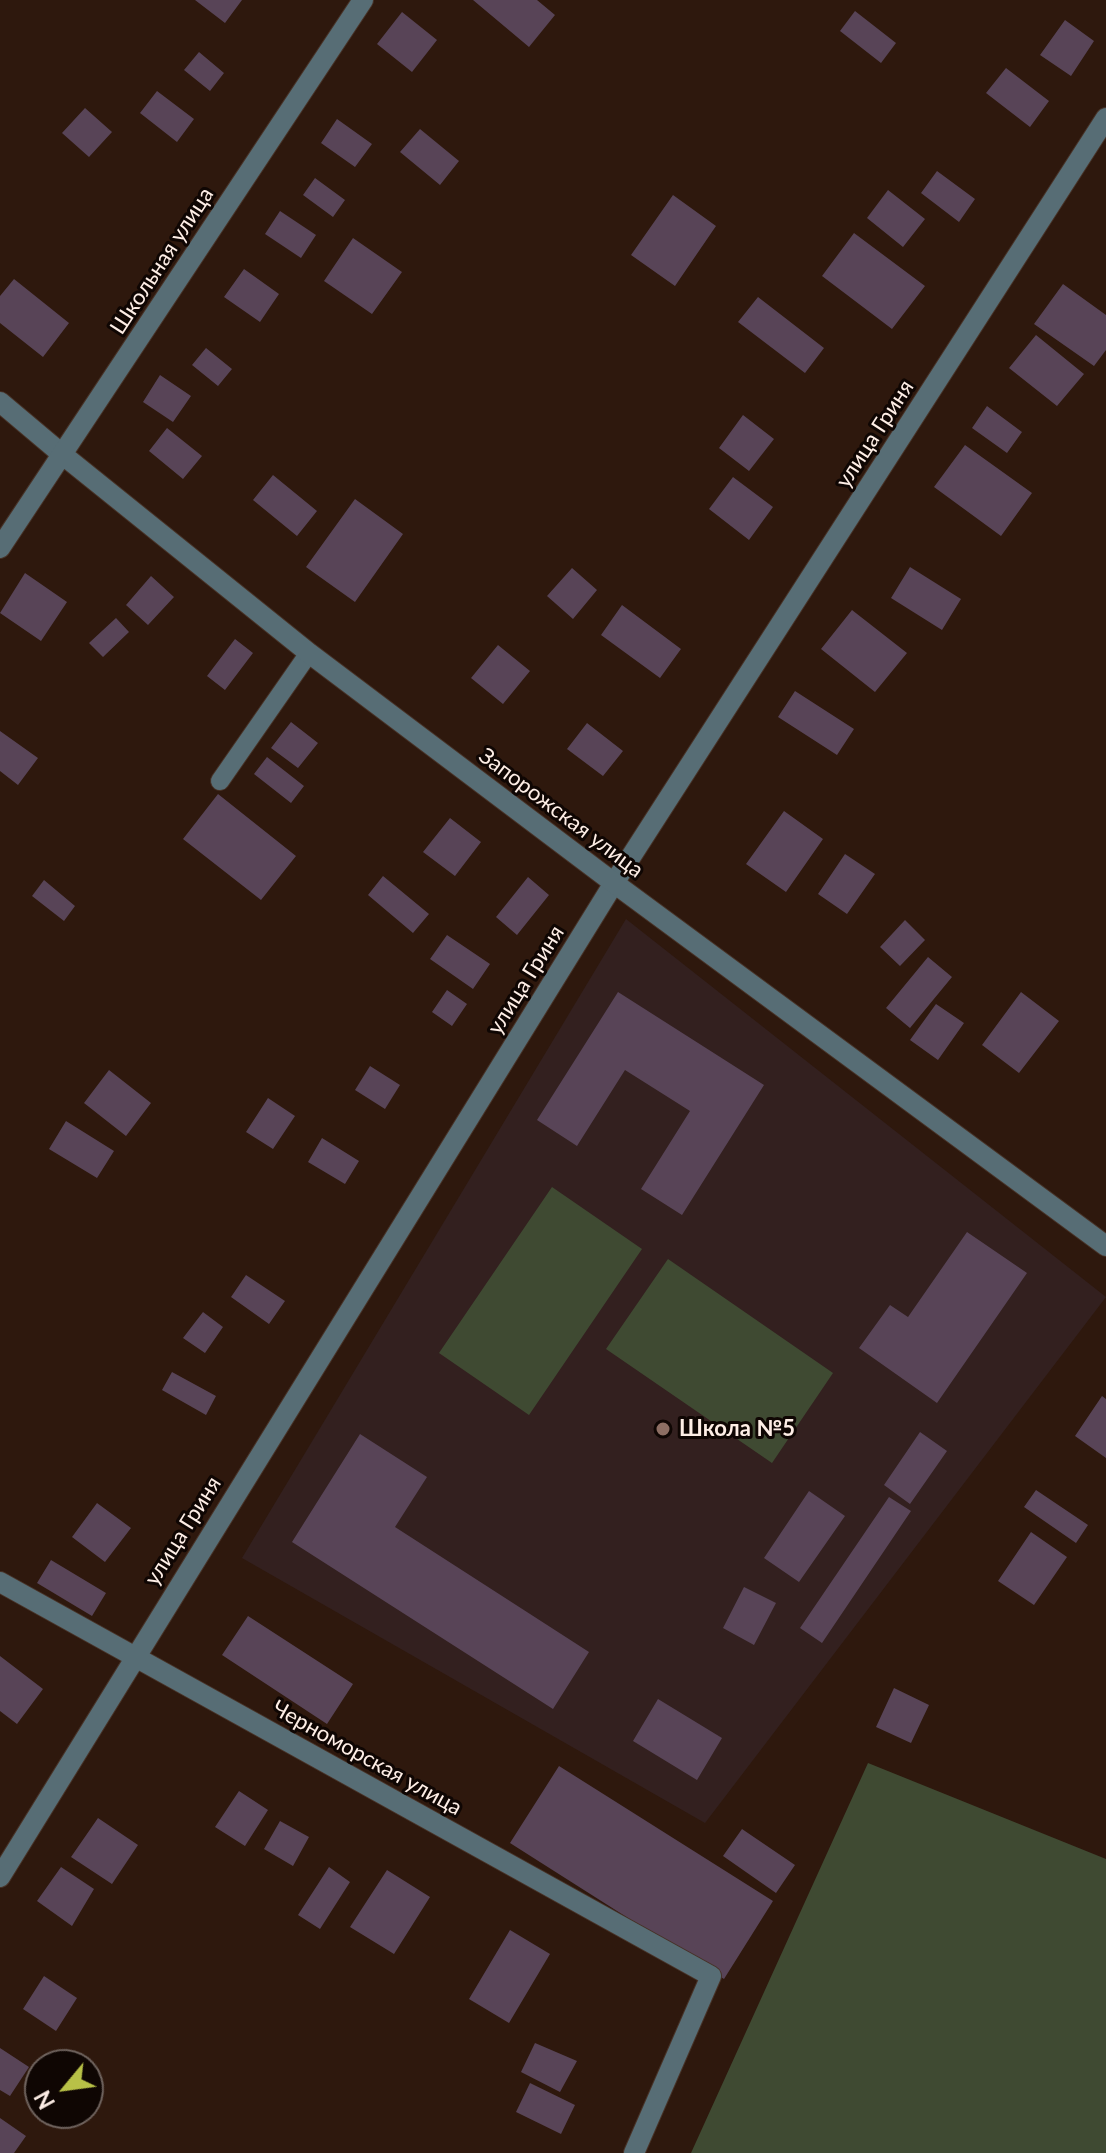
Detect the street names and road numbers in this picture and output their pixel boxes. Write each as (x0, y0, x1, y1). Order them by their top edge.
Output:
street label: Школьная улица (105, 183, 219, 339)
street label: улица Гриня (830, 375, 920, 493)
street label: Запорожская улица (474, 743, 648, 883)
street label: улица Гриня (482, 921, 570, 1039)
street label: улица Гриня (139, 1472, 227, 1590)
street label: Черноморская улица (268, 1695, 466, 1821)

